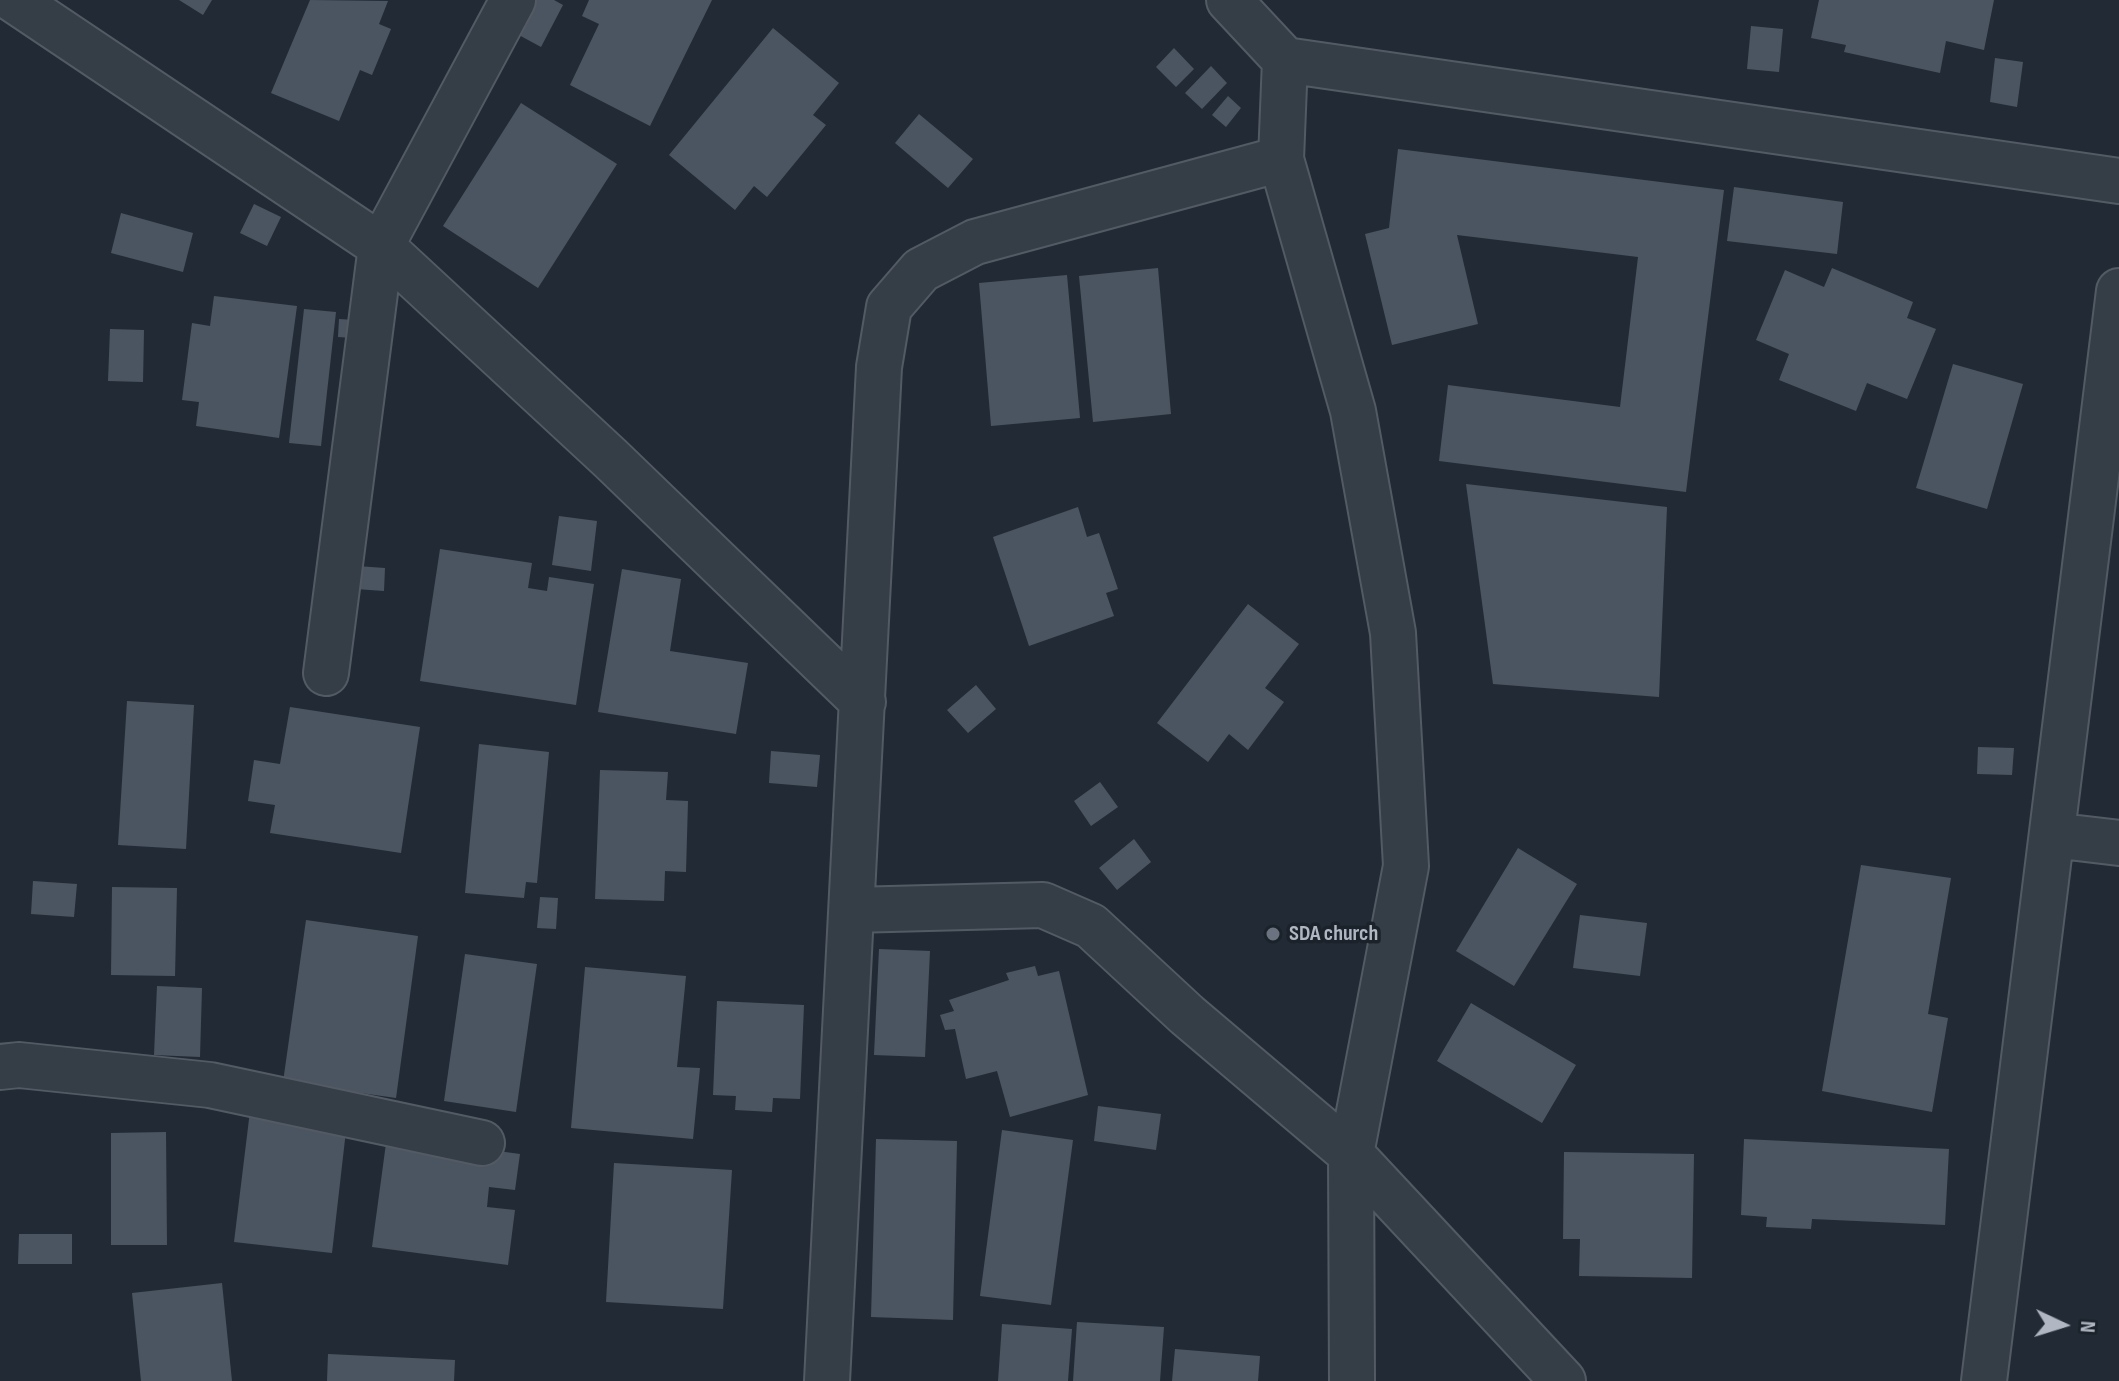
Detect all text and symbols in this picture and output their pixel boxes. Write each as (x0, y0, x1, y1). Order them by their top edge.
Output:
place label: SDA church (1289, 921, 1378, 947)
marker: SDA church (1264, 925, 1282, 943)
north arrow (2023, 1285, 2103, 1365)
text: N (2074, 1320, 2101, 1334)

